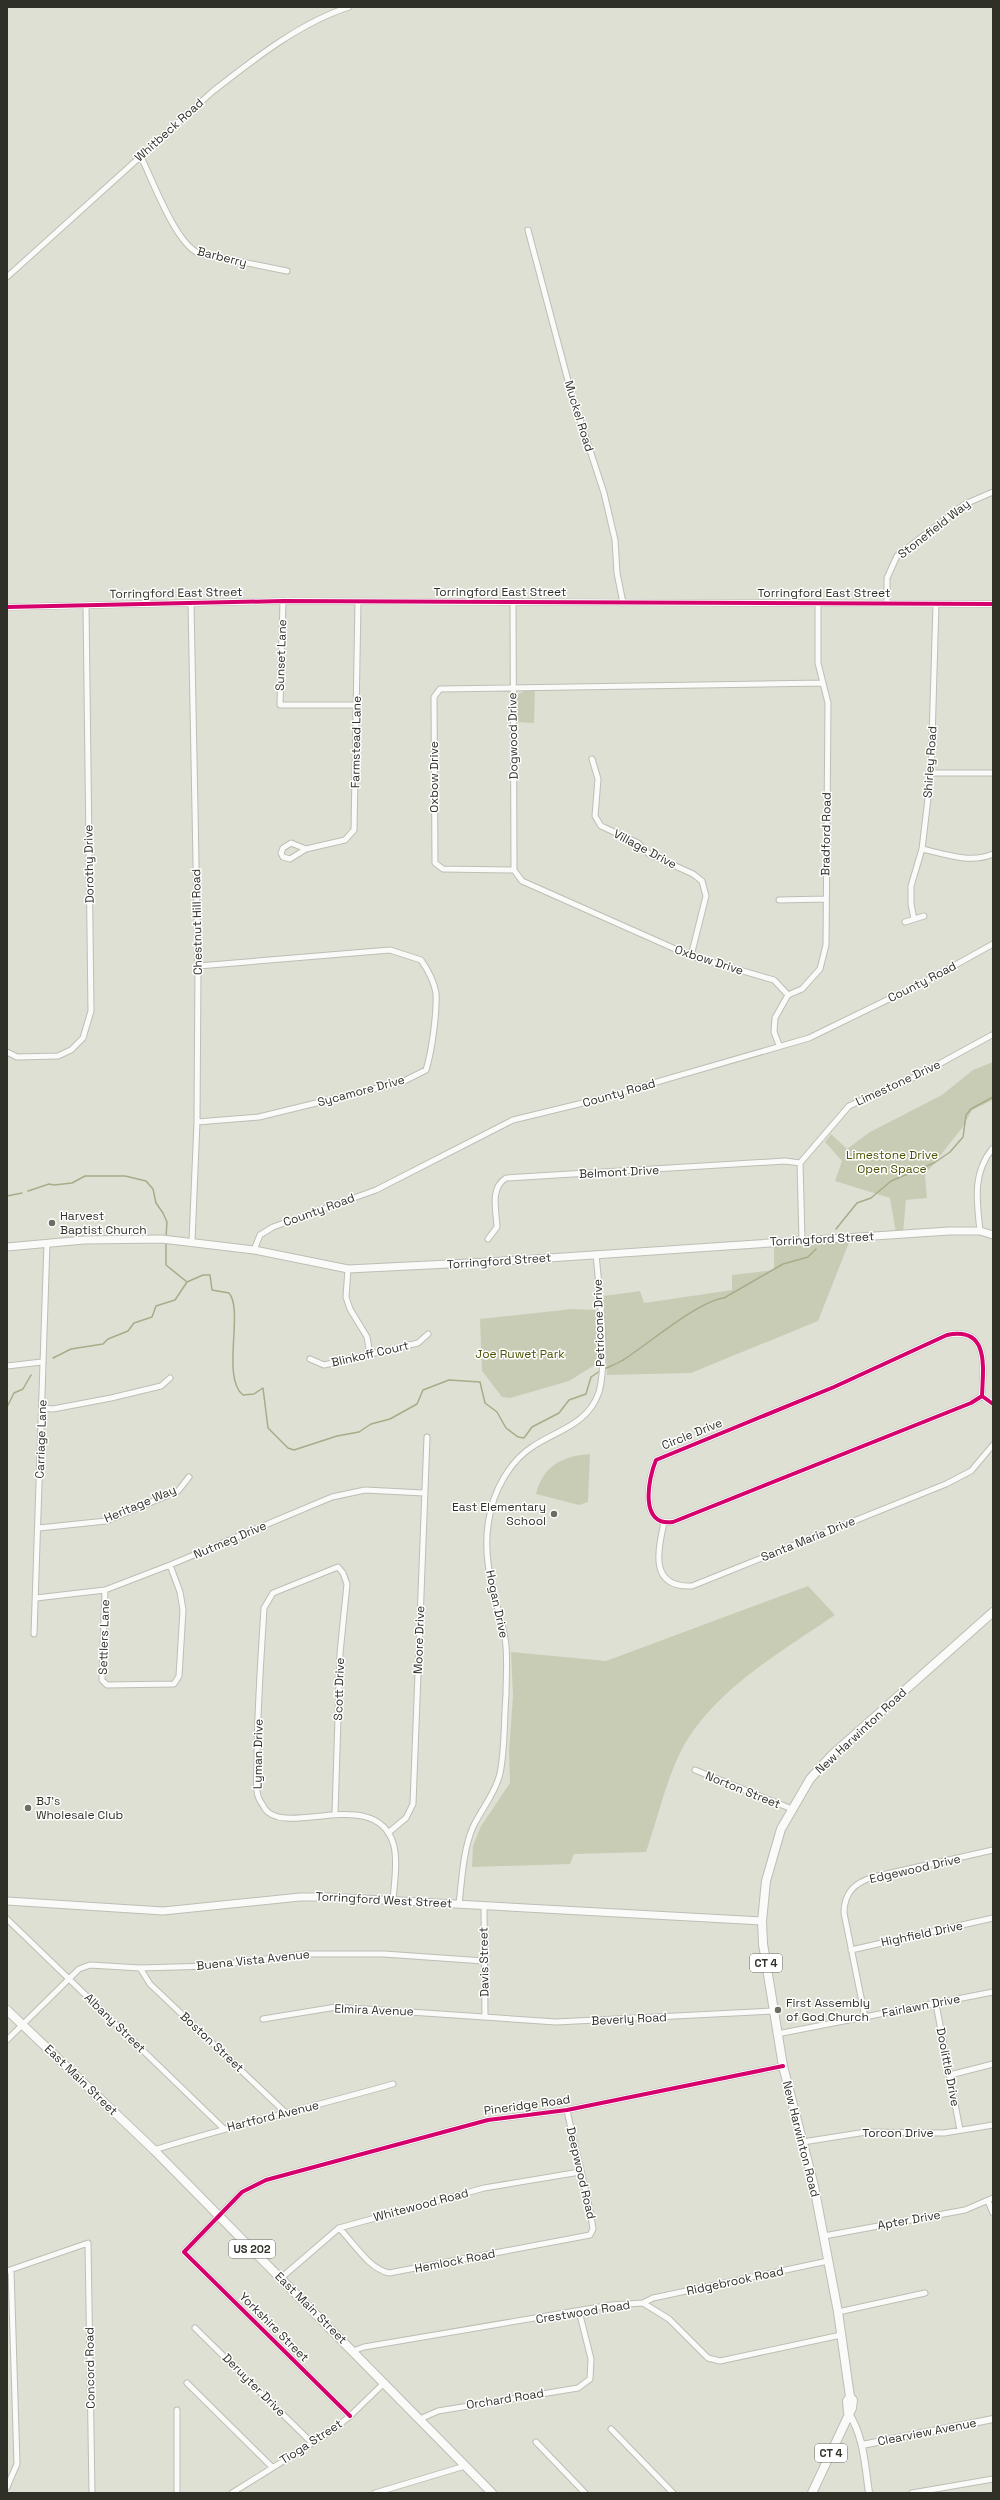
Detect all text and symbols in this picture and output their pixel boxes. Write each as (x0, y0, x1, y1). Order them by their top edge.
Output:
street label: Whitbeck Road (131, 95, 207, 165)
street label: Barberry (196, 243, 248, 271)
street label: Muckel Road (561, 378, 597, 454)
street label: Stonefield Way (895, 496, 973, 562)
street label: Torringford East Street (109, 584, 243, 602)
street label: Torringford East Street (434, 584, 566, 600)
street label: Torringford East Street (758, 585, 890, 601)
street label: Sunset Lane (272, 619, 290, 691)
street label: Dogwood Drive (504, 692, 522, 780)
street label: Farmstead Lane (347, 696, 365, 788)
street label: Shirley Road (920, 725, 940, 799)
street label: Oxbow Drive (426, 741, 442, 813)
street label: Bradford Road (817, 792, 835, 876)
street label: Dorothy Drive (80, 824, 98, 904)
street label: Village Drive (610, 826, 680, 872)
street label: Chestnut Hill Road (188, 869, 206, 975)
street label: Oxbow Drive (672, 941, 746, 979)
street label: County Road (885, 958, 959, 1006)
street label: Limestone Drive (853, 1056, 943, 1110)
street label: Sycamore Drive (316, 1072, 406, 1110)
street label: County Road (581, 1075, 657, 1111)
park label: Limestone Drive Open Space (846, 1147, 938, 1177)
street label: Belmont Drive (579, 1162, 659, 1182)
street label: County Road (281, 1190, 357, 1230)
place label: Harvest Baptist Church (60, 1208, 147, 1238)
marker: Harvest Baptist Church (47, 1218, 57, 1228)
street label: Torringford Street (769, 1228, 875, 1250)
street label: Torringford Street (446, 1249, 552, 1273)
street label: Petricone Drive (589, 1279, 609, 1367)
street label: Blinkoff Court (330, 1337, 410, 1371)
park label: Joe Ruwet Park (475, 1346, 565, 1362)
street label: Carriage Lane (32, 1399, 50, 1479)
street label: Circle Drive (659, 1415, 725, 1453)
street label: Heritage Way (101, 1482, 179, 1526)
place label: East Elementary School (452, 1499, 546, 1529)
marker: East Elementary School (549, 1509, 559, 1519)
street label: Santa Maria Drive (758, 1513, 858, 1565)
street label: Nutmeg Drive (191, 1517, 269, 1563)
street label: Hogan Drive (482, 1569, 512, 1639)
street label: Settlers Lane (95, 1599, 113, 1675)
street label: Moore Drive (410, 1606, 428, 1674)
street label: Scott Drive (330, 1657, 348, 1721)
street label: New Harwinton Road (812, 1684, 910, 1778)
street label: Lyman Drive (249, 1719, 267, 1789)
street label: Norton Street (703, 1768, 783, 1812)
place label: BJ's Wholesale Club (36, 1793, 124, 1823)
marker: BJ's Wholesale Club (23, 1803, 33, 1813)
street label: Edgewood Drive (868, 1851, 962, 1887)
street label: Torringford West Street (315, 1888, 453, 1912)
street label: Highfield Drive (880, 1918, 964, 1950)
street label: Davis Street (475, 1927, 493, 1997)
street label: Buena Vista Avenue (196, 1946, 310, 1974)
road number: CT 4 (750, 1954, 782, 1972)
street label: Albany Street (81, 1990, 149, 2056)
street label: Fairlawn Drive (881, 1991, 961, 2021)
place label: First Assembly of God Church (786, 1995, 870, 2025)
street label: Elmira Avenue (334, 2001, 414, 2019)
marker: First Assembly of God Church (773, 2005, 783, 2015)
street label: Boston Street (177, 2008, 247, 2076)
street label: Beverly Road (591, 2009, 667, 2029)
street label: Doolittle Drive (933, 2026, 963, 2108)
street label: East Main Street (41, 2041, 121, 2119)
street label: New Harwinton Road (779, 2079, 823, 2199)
street label: Pineridge Road (483, 2091, 571, 2119)
street label: Hartford Avenue (225, 2097, 321, 2135)
street label: Deepwood Road (563, 2125, 599, 2221)
street label: Torcon Drive (862, 2125, 934, 2141)
street label: Whitewood Road (372, 2185, 470, 2225)
street label: Apter Drive (876, 2207, 942, 2233)
road number: US 202 (229, 2240, 275, 2258)
street label: Hemlock Road (413, 2245, 497, 2277)
street label: Ridgebrook Road (685, 2263, 785, 2299)
street label: East Main Street (271, 2268, 351, 2348)
street label: Yorkshire Street (236, 2289, 312, 2365)
street label: Crestwood Road (535, 2297, 631, 2327)
street label: Concord Road (81, 2327, 99, 2409)
street label: Deruyter Drive (219, 2350, 289, 2420)
street label: Orchard Road (465, 2385, 545, 2413)
street label: Clearview Avenue (876, 2415, 978, 2449)
street label: Tioga Street (277, 2416, 345, 2468)
road number: CT 4 (815, 2444, 847, 2462)

